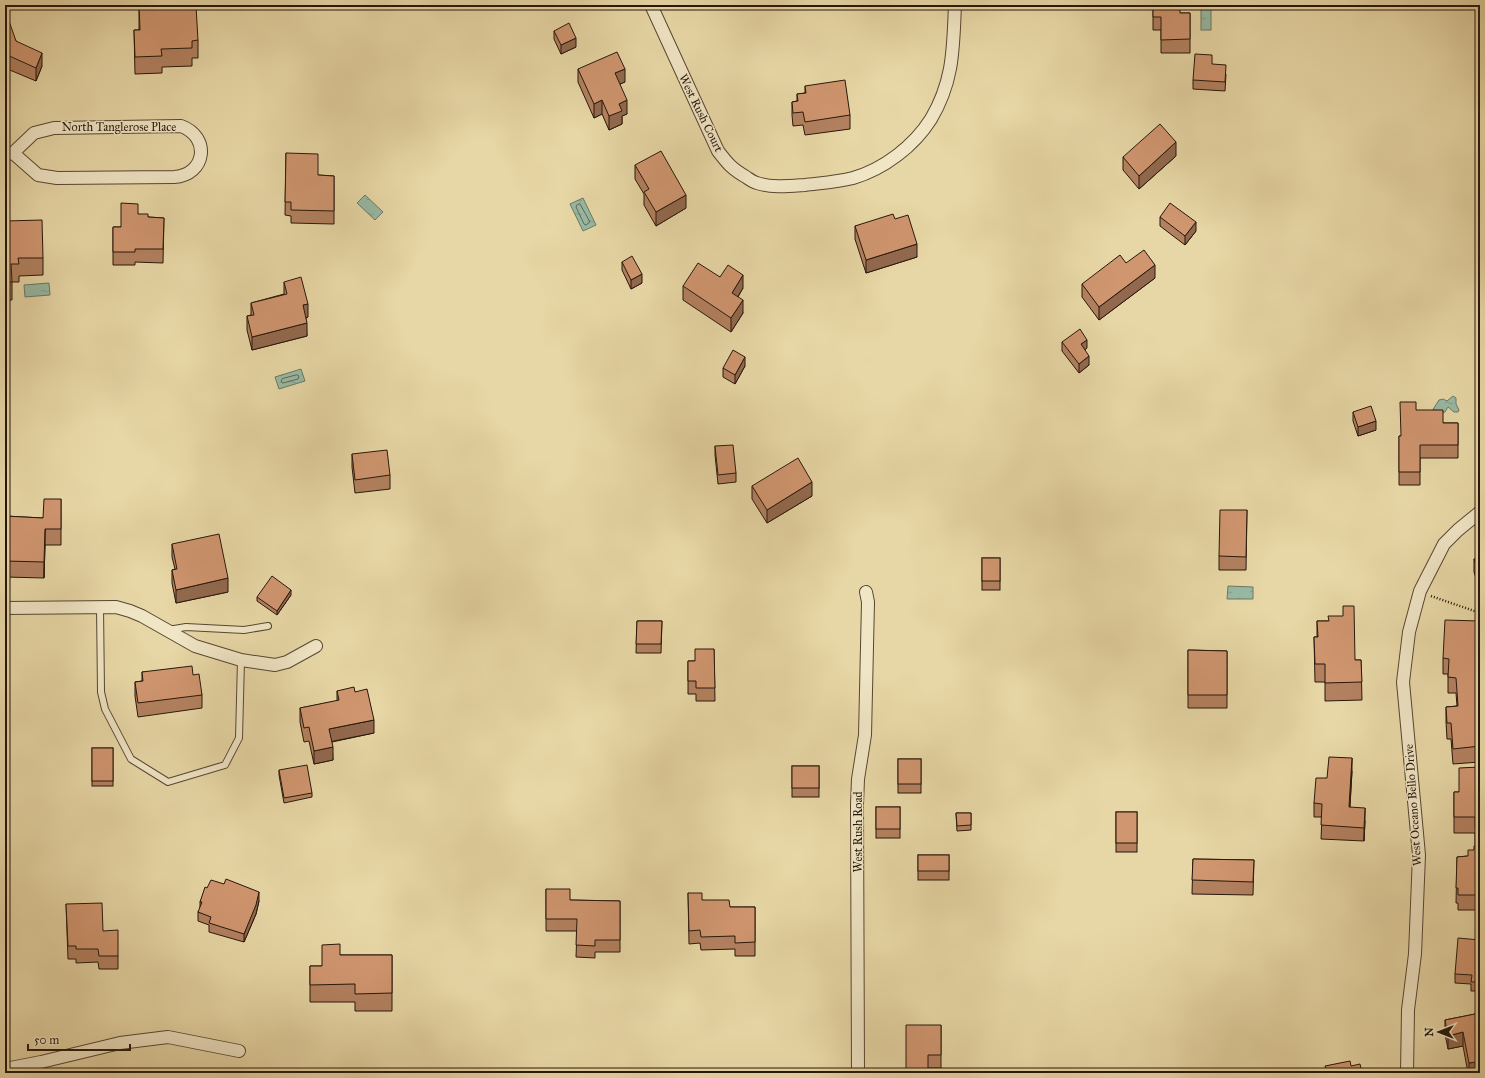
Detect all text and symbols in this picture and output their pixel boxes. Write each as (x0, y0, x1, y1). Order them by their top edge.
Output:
street label: West Rush Court (676, 72, 726, 155)
street label: North Tanglerose Place (62, 120, 176, 135)
street label: West Oceano Bello Drive (1402, 743, 1424, 867)
street label: West Rush Road (851, 791, 865, 873)
north arrow (1419, 1012, 1459, 1052)
scale bar (28, 1026, 130, 1052)
text: N (1423, 1027, 1436, 1037)
text: 50 m (34, 1033, 59, 1047)

